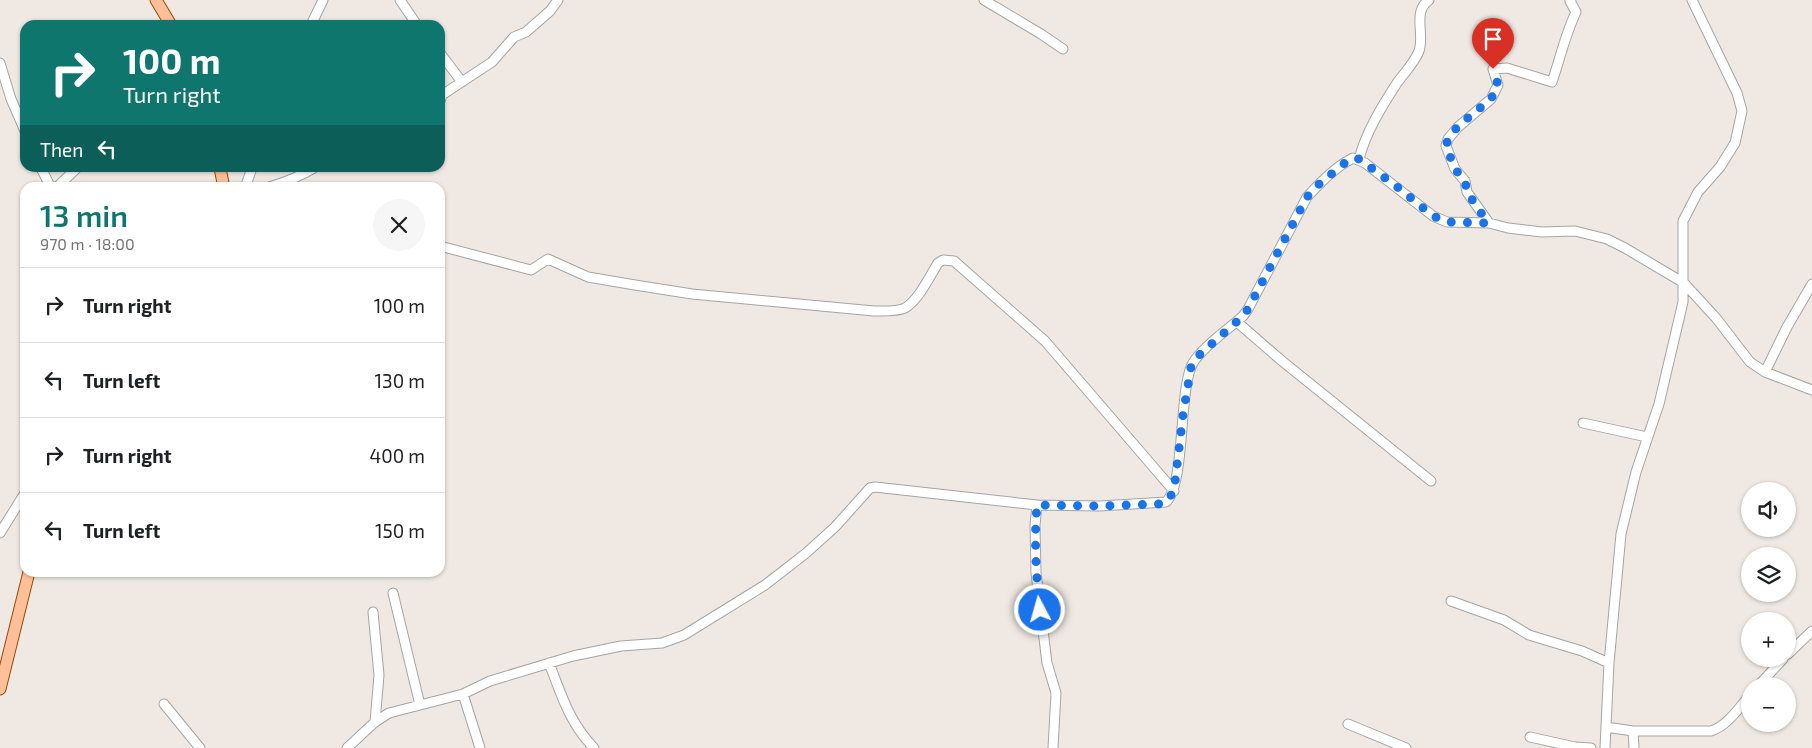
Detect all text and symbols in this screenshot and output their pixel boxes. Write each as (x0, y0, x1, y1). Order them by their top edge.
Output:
pin (1472, 18, 1514, 69)
icon: arrive (1479, 25, 1507, 53)
text: 100 m (123, 39, 221, 81)
icon: right (40, 40, 105, 105)
text: Turn right (123, 81, 221, 107)
icon: left (93, 135, 121, 163)
text: Then (40, 138, 83, 161)
text: 13 min (40, 197, 128, 233)
button: close (373, 199, 425, 251)
text: 970 m · 18:00 (40, 234, 135, 253)
icon: right (40, 291, 68, 319)
text: Turn right (83, 294, 171, 317)
text: 100 m (374, 294, 425, 317)
icon: left (40, 366, 68, 394)
text: Turn left (83, 369, 160, 392)
text: 130 m (375, 369, 425, 392)
icon: right (40, 441, 68, 469)
text: Turn right (83, 444, 171, 467)
text: 400 m (370, 444, 425, 467)
map controls (1741, 482, 1796, 732)
button: sound (1741, 482, 1796, 537)
icon: left (40, 516, 68, 544)
text: Turn left (83, 519, 160, 542)
text: 150 m (375, 519, 425, 542)
button: layers (1741, 547, 1796, 602)
position arrow (1013, 583, 1065, 635)
button: + (1741, 612, 1796, 667)
button: − (1741, 677, 1796, 732)

